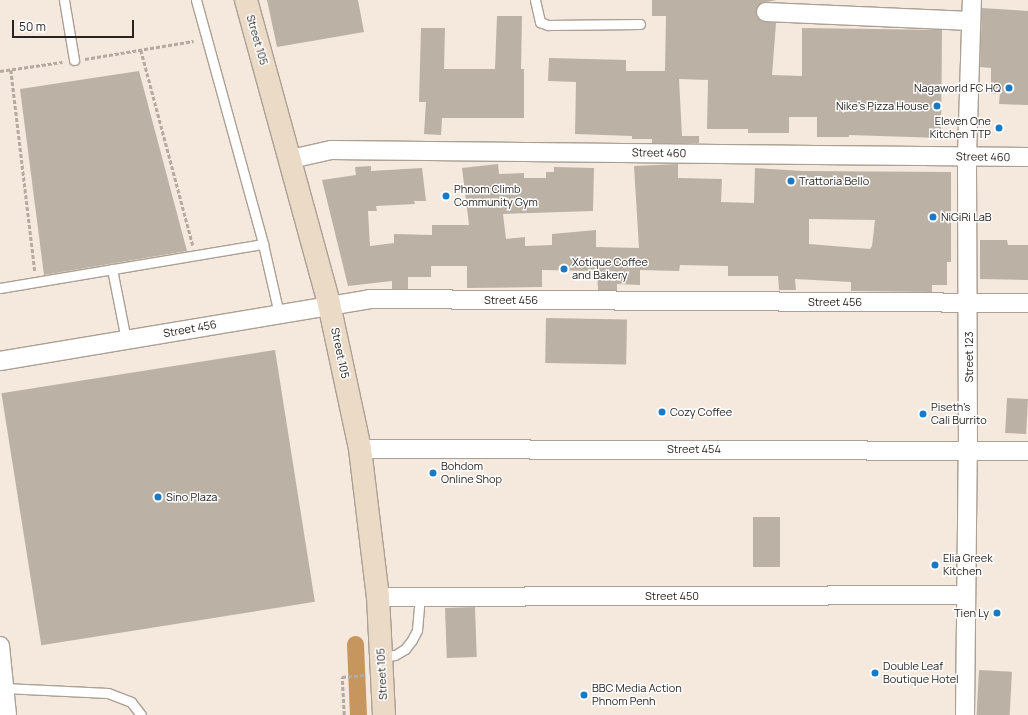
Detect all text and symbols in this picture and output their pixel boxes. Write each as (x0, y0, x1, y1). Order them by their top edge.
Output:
scale bar (14, 12, 136, 38)
street label: Street 105 (244, 13, 270, 67)
text: 50 m (19, 18, 46, 35)
place label: Nagaworld FC HQ (914, 81, 1001, 95)
marker: Nagaworld FC HQ (1004, 83, 1014, 93)
place label: Nike's Pizza House (836, 99, 929, 113)
marker: Nike's Pizza House (932, 101, 942, 111)
place label: Eleven One Kitchen TTP (930, 115, 991, 141)
marker: Eleven One Kitchen TTP (994, 123, 1004, 133)
street label: Street 460 (632, 146, 686, 160)
street label: Street 460 (956, 150, 1010, 164)
place label: Trattoria Bello (799, 174, 869, 188)
marker: Trattoria Bello (786, 176, 796, 186)
place label: Phnom Climb Community Gym (454, 183, 538, 209)
marker: Phnom Climb Community Gym (441, 191, 451, 201)
place label: NiGiRi LaB (941, 210, 992, 224)
marker: NiGiRi LaB (928, 212, 938, 222)
place label: Xotique Coffee and Bakery (572, 256, 648, 282)
marker: Xotique Coffee and Bakery (559, 264, 569, 274)
street label: Street 456 (484, 293, 538, 307)
street label: Street 456 (808, 295, 862, 309)
street label: Street 456 (162, 318, 218, 340)
street label: Street 105 (328, 326, 352, 380)
street label: Street 123 (962, 331, 976, 383)
place label: Piseth's Cali Burrito (931, 401, 987, 427)
place label: Cozy Coffee (670, 405, 732, 419)
marker: Cozy Coffee (657, 407, 667, 417)
marker: Piseth's Cali Burrito (918, 409, 928, 419)
street label: Street 454 (667, 442, 721, 456)
place label: Bohdom Online Shop (441, 460, 502, 486)
marker: Bohdom Online Shop (428, 468, 438, 478)
place label: Sino Plaza (166, 490, 217, 504)
marker: Sino Plaza (153, 492, 163, 502)
place label: Elia Greek Kitchen (943, 552, 993, 578)
marker: Elia Greek Kitchen (930, 560, 940, 570)
street label: Street 450 (645, 589, 699, 603)
place label: Tien Ly (954, 606, 989, 620)
marker: Tien Ly (992, 608, 1002, 618)
street label: Street 105 (374, 648, 390, 700)
place label: Double Leaf Boutique Hotel (883, 660, 959, 686)
marker: Double Leaf Boutique Hotel (870, 668, 880, 678)
place label: BBC Media Action Phnom Penh (592, 682, 682, 708)
marker: BBC Media Action Phnom Penh (579, 690, 589, 700)

